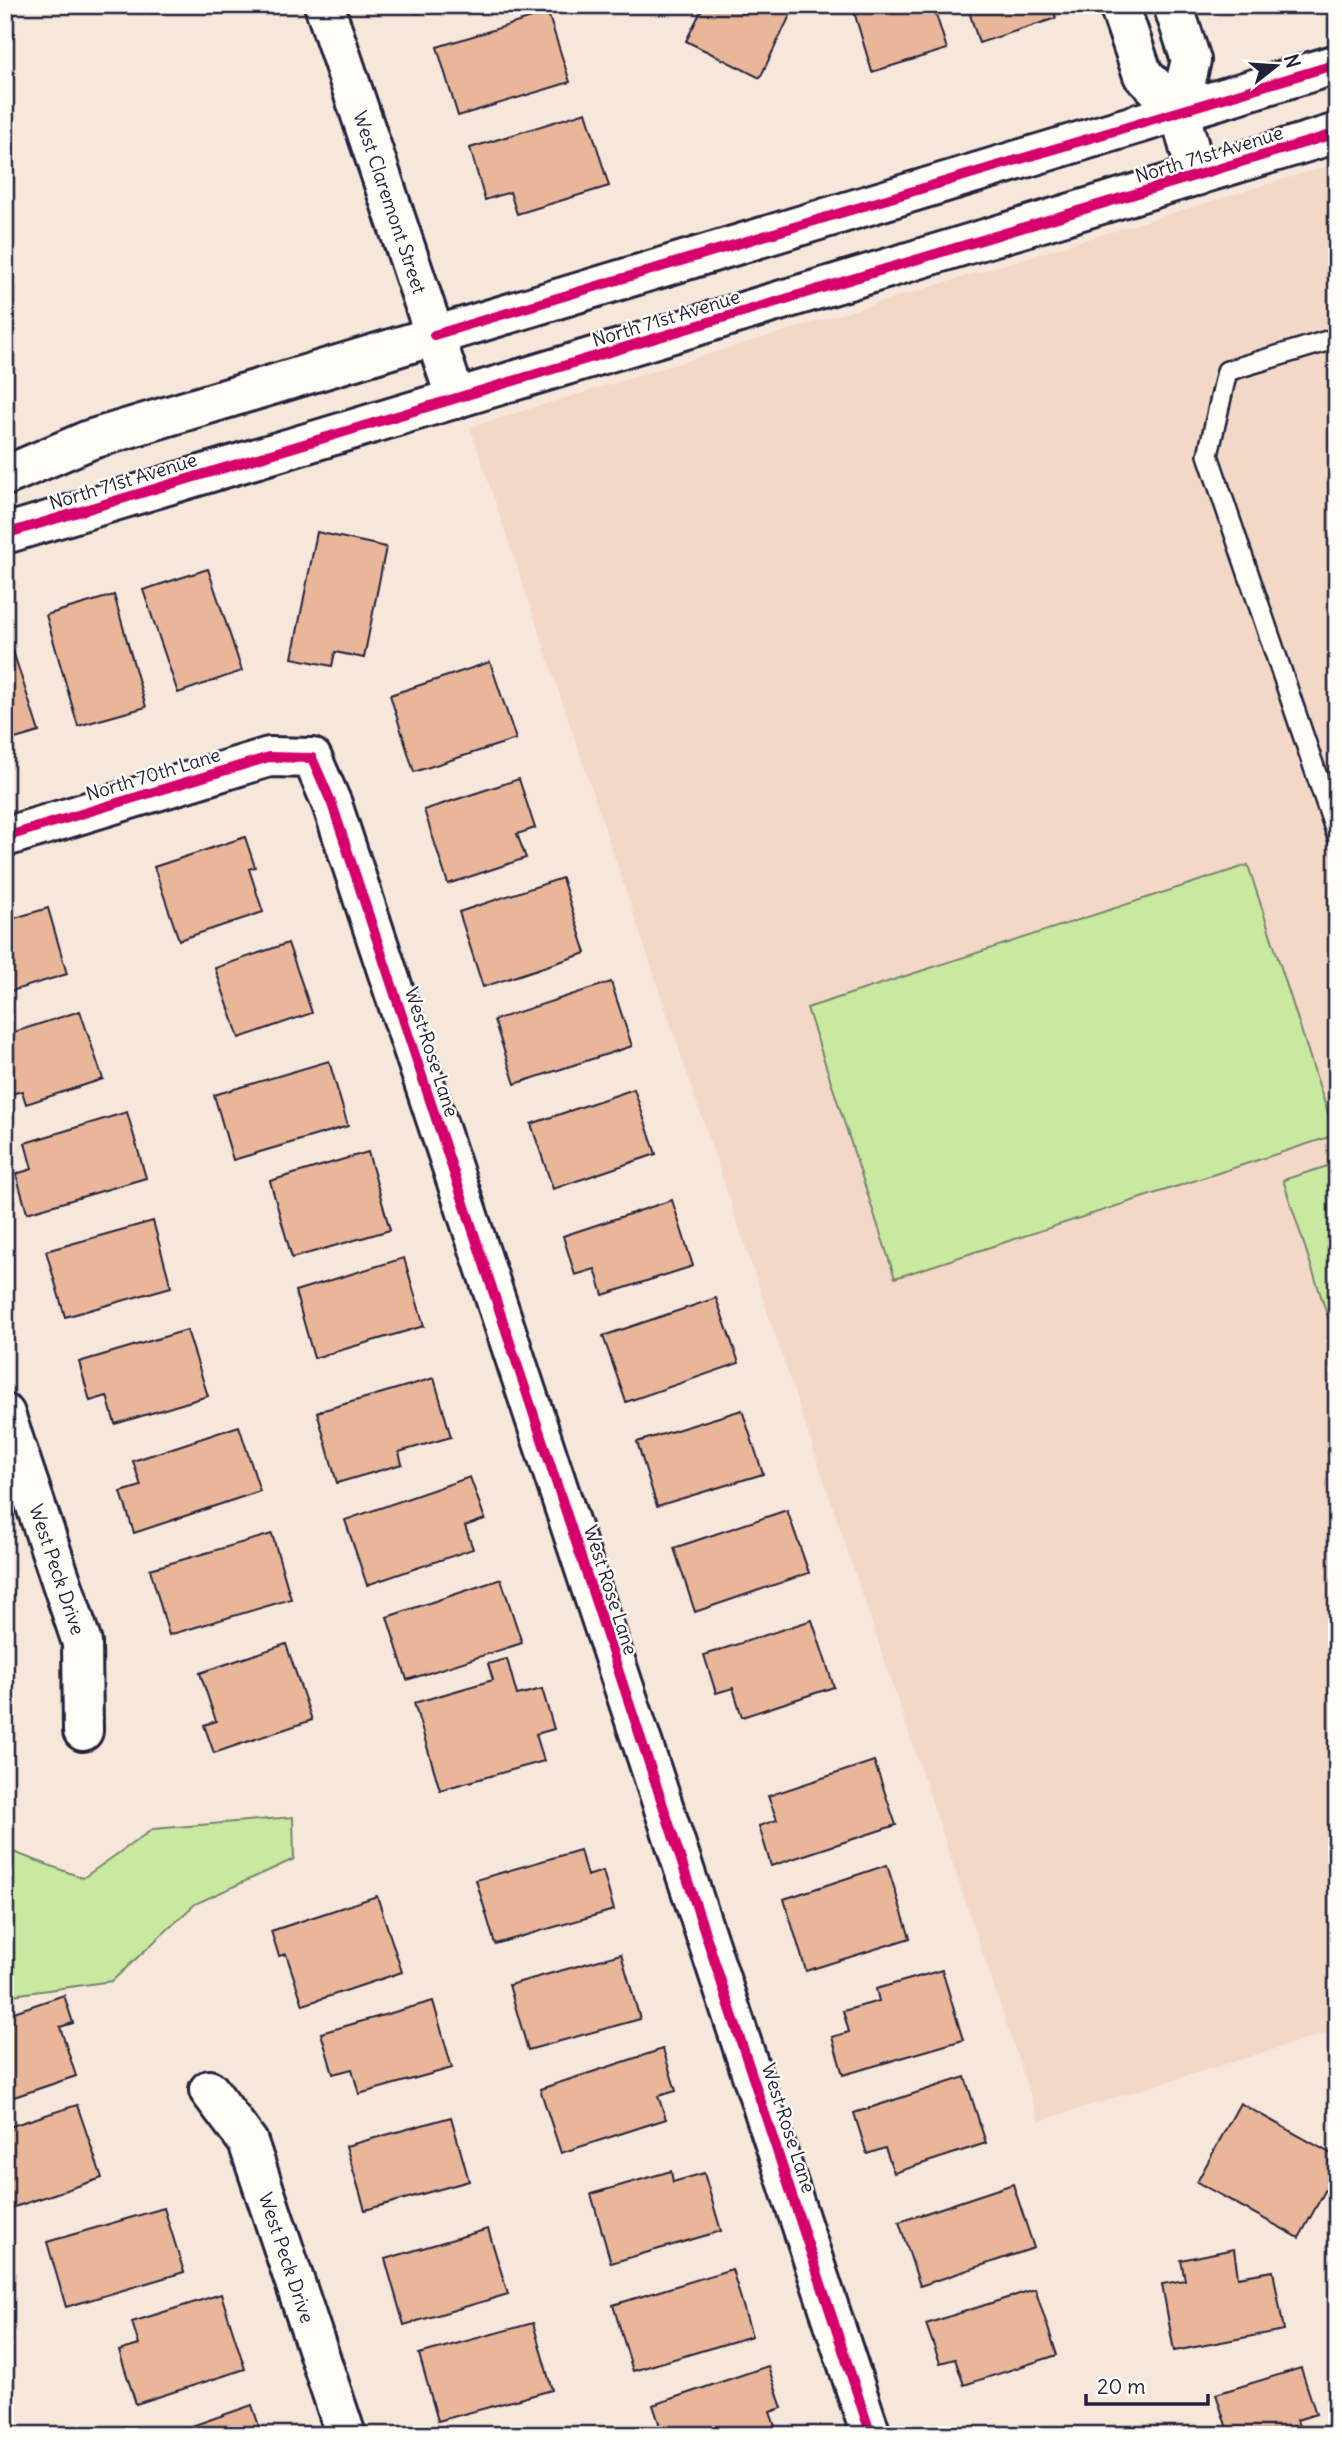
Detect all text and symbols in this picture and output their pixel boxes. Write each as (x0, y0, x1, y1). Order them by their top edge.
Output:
north arrow (1240, 32, 1310, 102)
text: N (1279, 51, 1306, 71)
street label: West Claremont Street (348, 108, 432, 297)
street label: North 71st Avenue (1132, 120, 1286, 188)
street label: North 71st Avenue (589, 284, 743, 352)
street label: North 71st Avenue (46, 447, 200, 515)
street label: North 70th Lane (83, 742, 223, 806)
street label: West Rose Lane (400, 984, 464, 1120)
street label: West Peck Drive (24, 1501, 90, 1638)
street label: West Rose Lane (579, 1522, 643, 1658)
street label: West Rose Lane (757, 2060, 821, 2196)
street label: West Peck Drive (254, 2189, 320, 2326)
scale bar (1086, 2363, 1209, 2407)
text: 20 m (1097, 2373, 1146, 2400)

